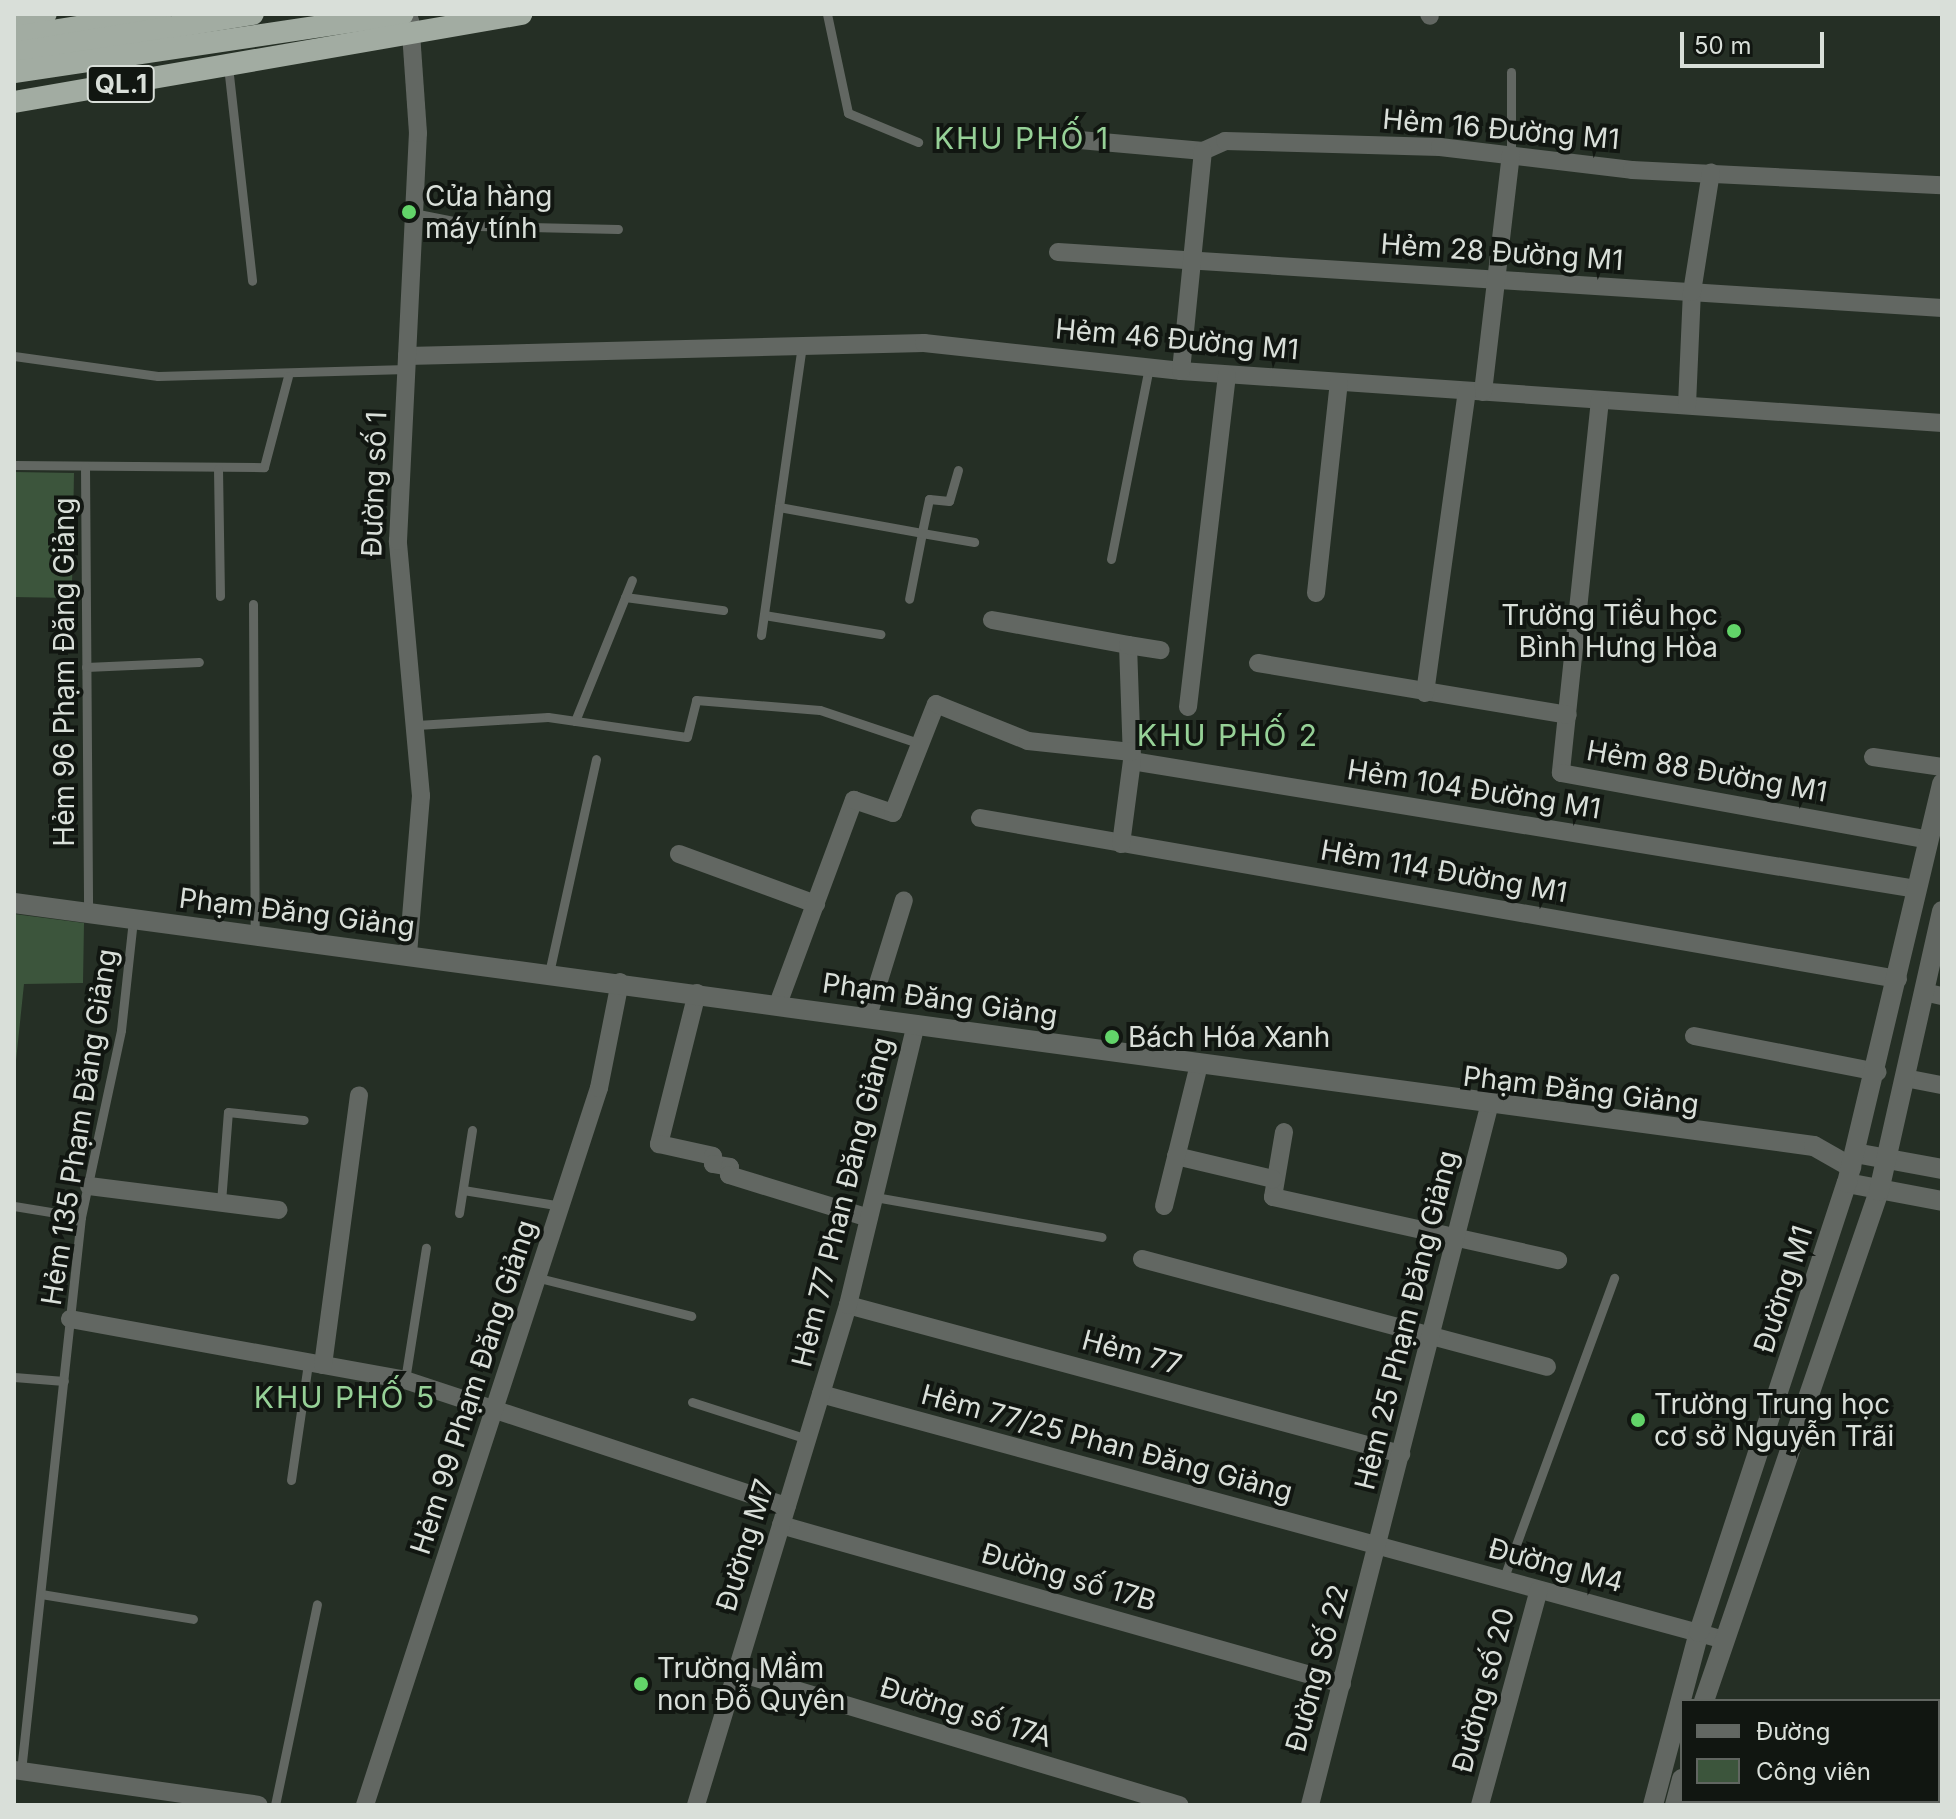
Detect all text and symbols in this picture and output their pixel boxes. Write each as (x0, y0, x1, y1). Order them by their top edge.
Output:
scale bar (1684, 16, 1828, 66)
text: 50 m (1694, 31, 1752, 60)
road number: QL.1 (85, 62, 157, 106)
street label: Hẻm 16 Đường M1 (1381, 102, 1621, 156)
district label: KHU PHỐ 1 (934, 120, 1110, 156)
place label: Cửa hàng máy tính (425, 179, 552, 245)
marker: Cửa hàng máy tính (400, 203, 418, 221)
street label: Hẻm 28 Đường M1 (1379, 227, 1625, 277)
street label: Hẻm 46 Đường M1 (1054, 312, 1300, 366)
street label: Đường số 1 (355, 411, 393, 557)
street label: Hẻm 96 Phạm Đăng Giảng (47, 497, 81, 847)
place label: Trường Tiểu học Bình Hưng Hòa (1501, 598, 1718, 664)
marker: Trường Tiểu học Bình Hưng Hòa (1725, 622, 1743, 640)
district label: KHU PHỐ 2 (1137, 717, 1319, 753)
street label: Hẻm 88 Đường M1 (1584, 733, 1830, 809)
street label: Hẻm 104 Đường M1 (1345, 752, 1603, 826)
street label: Hẻm 114 Đường M1 (1318, 833, 1570, 909)
street label: Phạm Đăng Giảng (177, 881, 417, 943)
street label: Hẻm 135 Phạm Đăng Giảng (34, 946, 124, 1308)
street label: Phạm Đăng Giảng (820, 966, 1060, 1032)
place label: Bách Hóa Xanh (1128, 1020, 1330, 1054)
marker: Bách Hóa Xanh (1103, 1028, 1121, 1046)
street label: Hẻm 77 Phan Đăng Giảng (785, 1034, 899, 1370)
street label: Phạm Đăng Giảng (1461, 1059, 1701, 1121)
street label: Hẻm 25 Phạm Đăng Giảng (1348, 1147, 1464, 1493)
street label: Hẻm 99 Phạm Đăng Giảng (403, 1216, 543, 1558)
street label: Đường M1 (1747, 1221, 1819, 1357)
street label: Hẻm 77 (1078, 1323, 1186, 1381)
street label: Hẻm 77/25 Phan Đăng Giảng (918, 1377, 1296, 1509)
district label: KHU PHỐ 5 (254, 1379, 436, 1415)
place label: Trường Trung học cơ sở Nguyễn Trãi (1654, 1387, 1894, 1453)
marker: Trường Trung học cơ sở Nguyễn Trãi (1629, 1411, 1647, 1429)
street label: Đường M7 (709, 1475, 781, 1615)
street label: Đường M4 (1485, 1531, 1627, 1599)
street label: Đường số 17B (978, 1536, 1160, 1618)
street label: Đường Số 22 (1279, 1581, 1355, 1755)
street label: Đường số 20 (1445, 1604, 1521, 1776)
place label: Trường Mầm non Đỗ Quyên (657, 1651, 846, 1717)
street label: Đường số 17A (876, 1670, 1056, 1754)
marker: Trường Mầm non Đỗ Quyên (632, 1675, 650, 1693)
legend (1680, 1699, 1940, 1803)
text: Đường (1756, 1717, 1831, 1746)
text: Công viên (1756, 1757, 1871, 1786)

